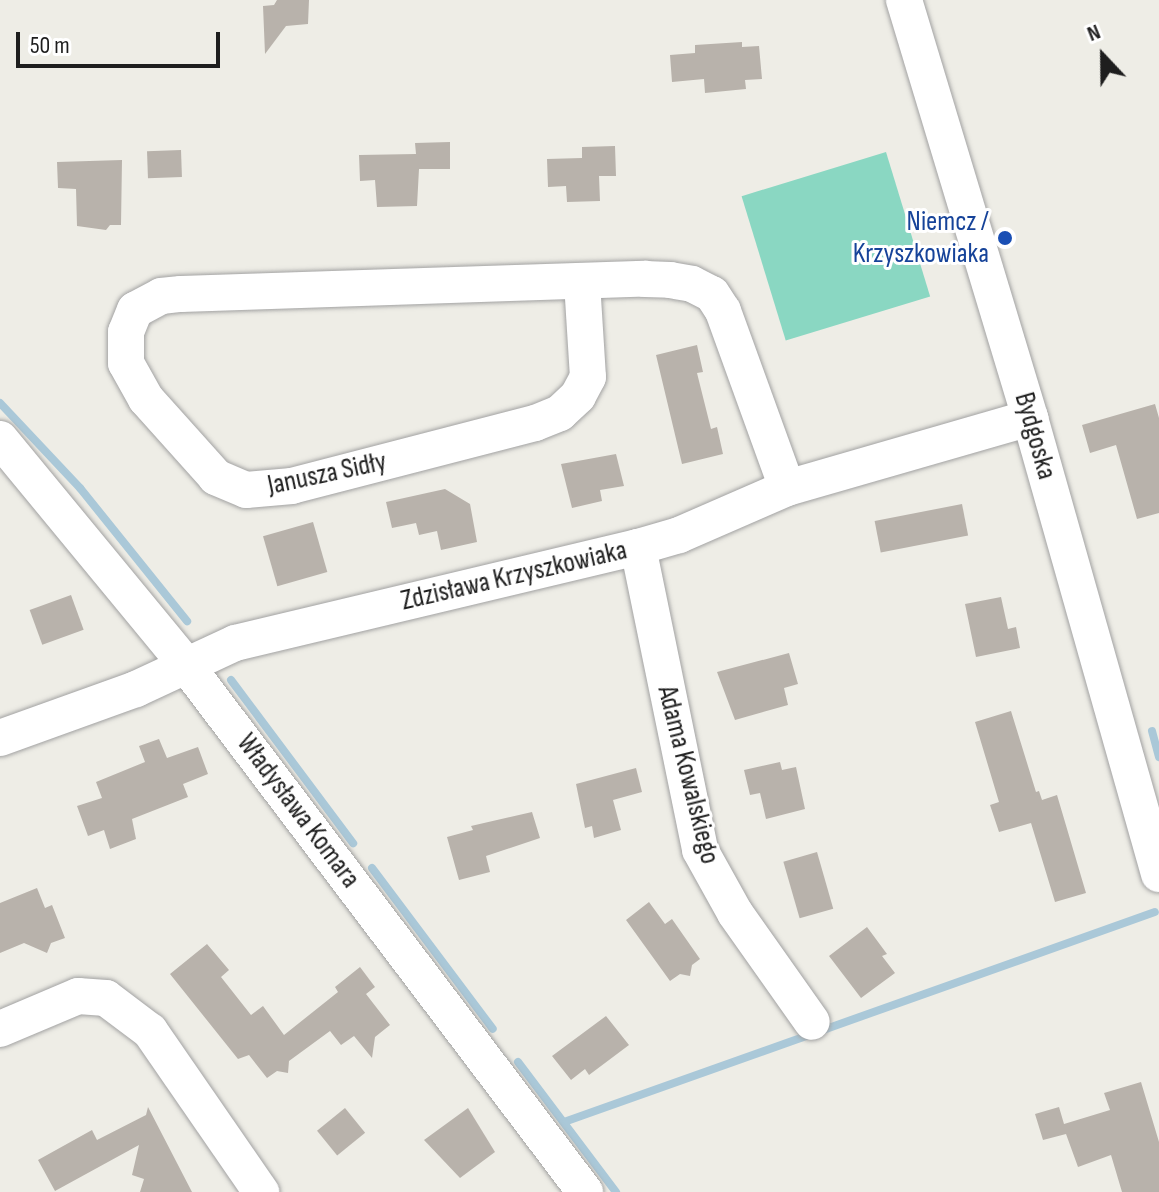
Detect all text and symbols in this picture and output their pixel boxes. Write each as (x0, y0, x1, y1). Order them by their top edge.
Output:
scale bar (20, 16, 224, 66)
north arrow (1063, 16, 1143, 96)
text: N (1083, 19, 1104, 48)
text: 50 m (30, 31, 70, 60)
place label: Niemcz / Krzyszkowiaka (853, 205, 989, 271)
marker: Niemcz / Krzyszkowiaka (996, 229, 1014, 247)
street label: Bydgoska (1007, 389, 1063, 483)
street label: Janusza Sidły (265, 445, 389, 503)
street label: Zdzisława Krzyszkowiaka (398, 534, 630, 618)
street label: Adama Kowalskiego (650, 683, 726, 867)
street label: Władysława Komara (229, 727, 367, 895)

